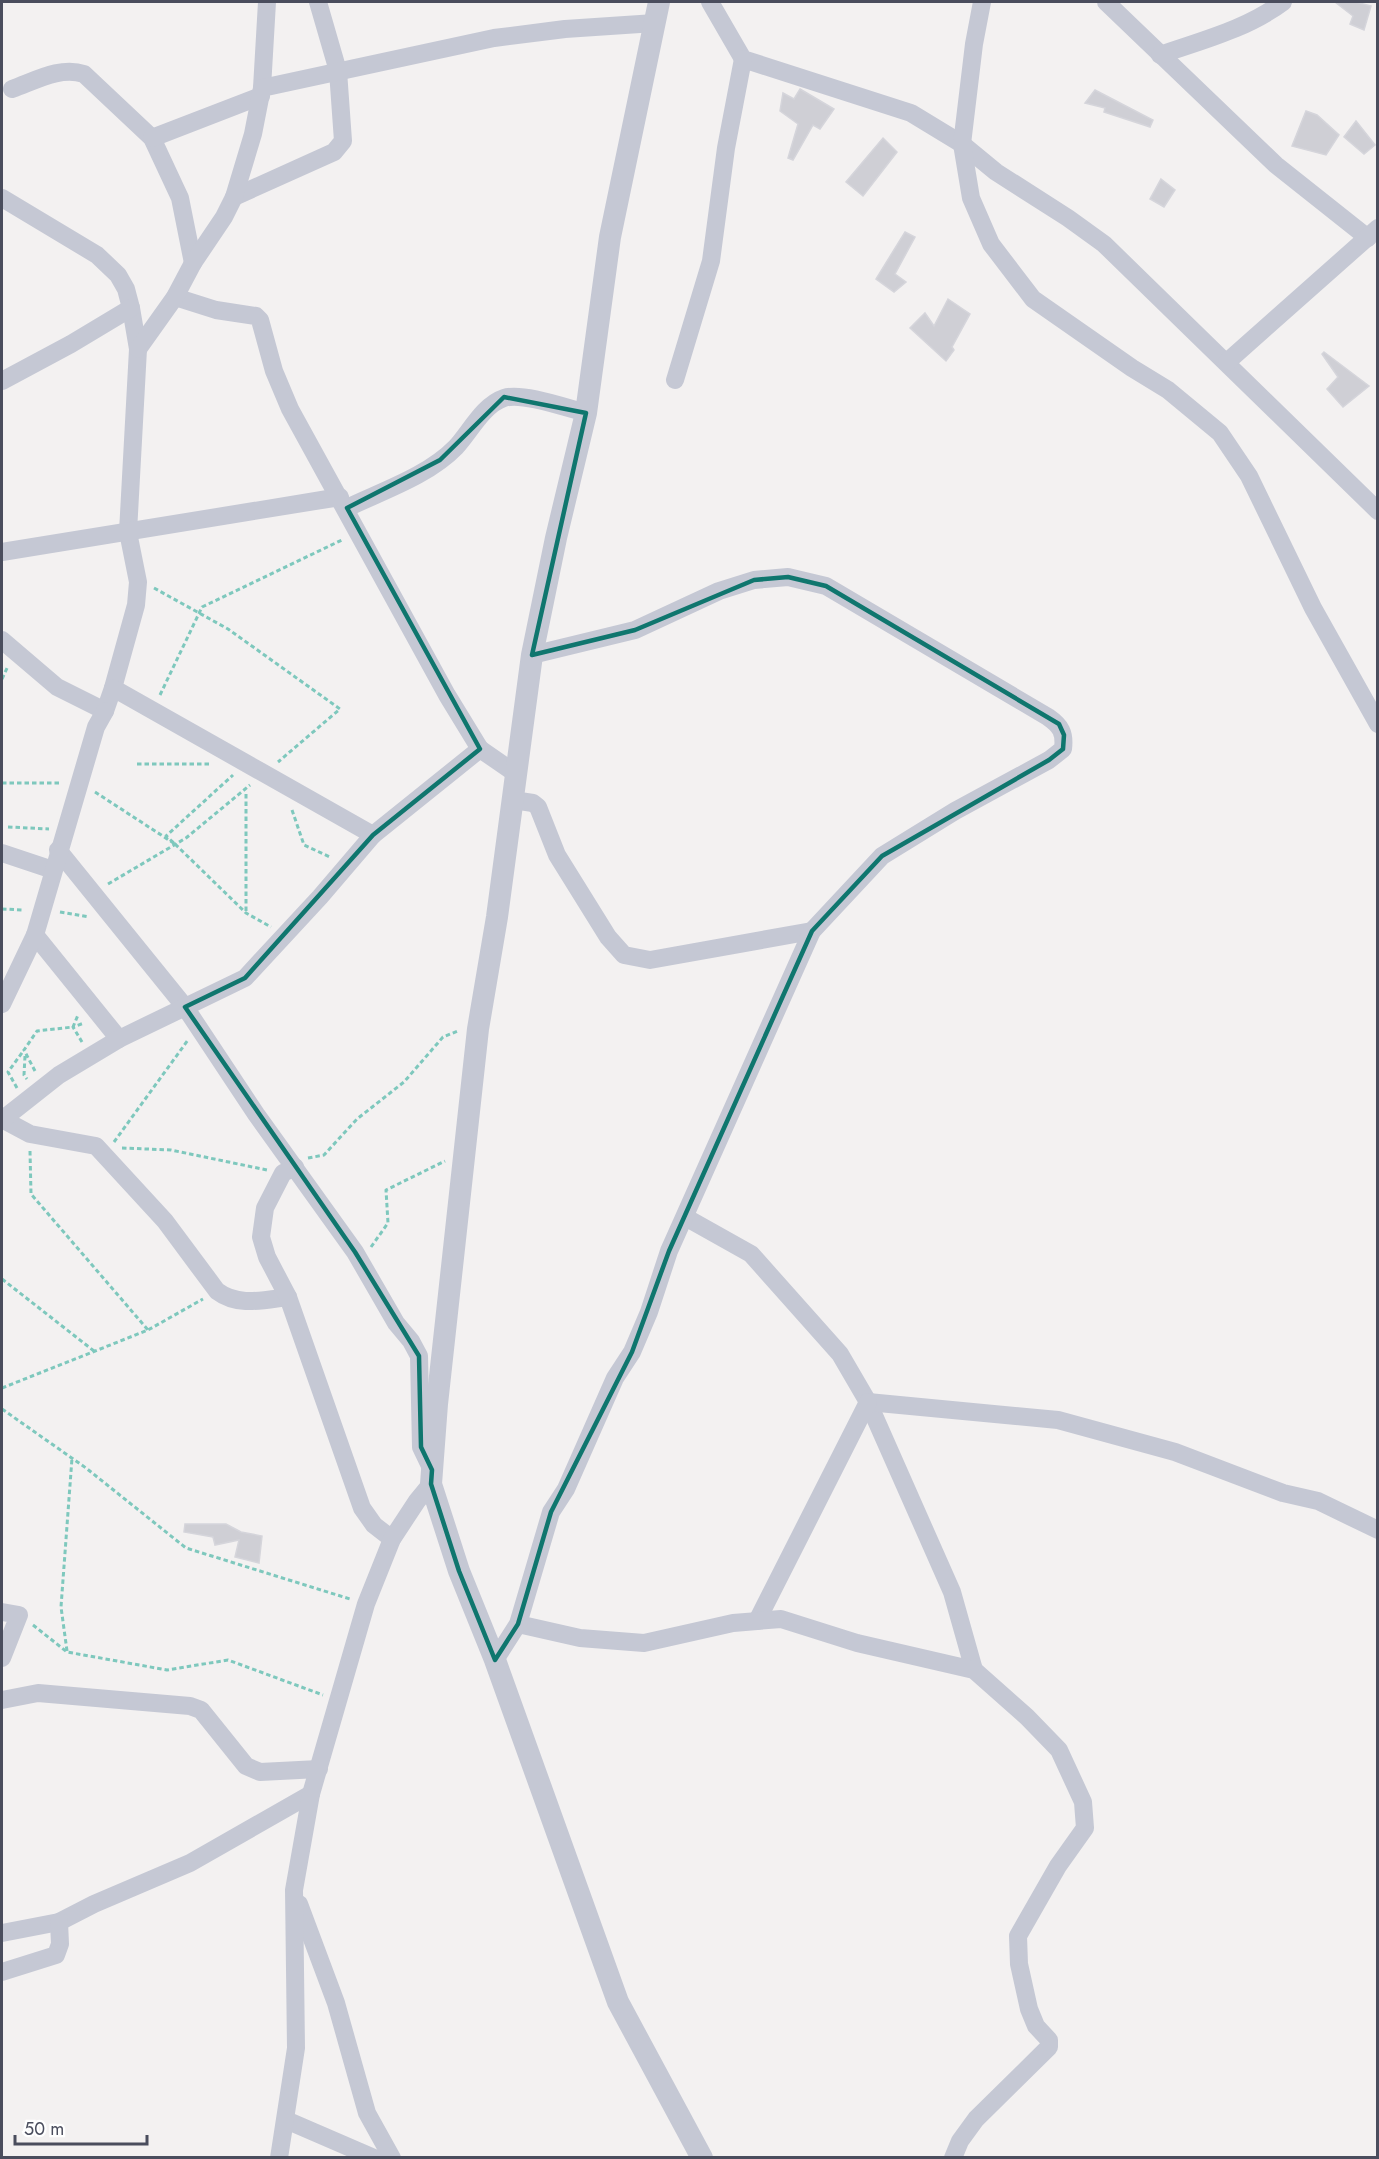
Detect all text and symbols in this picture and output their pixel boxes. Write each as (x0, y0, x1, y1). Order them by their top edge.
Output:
scale bar (15, 2108, 147, 2146)
text: 50 m (24, 2116, 64, 2142)

